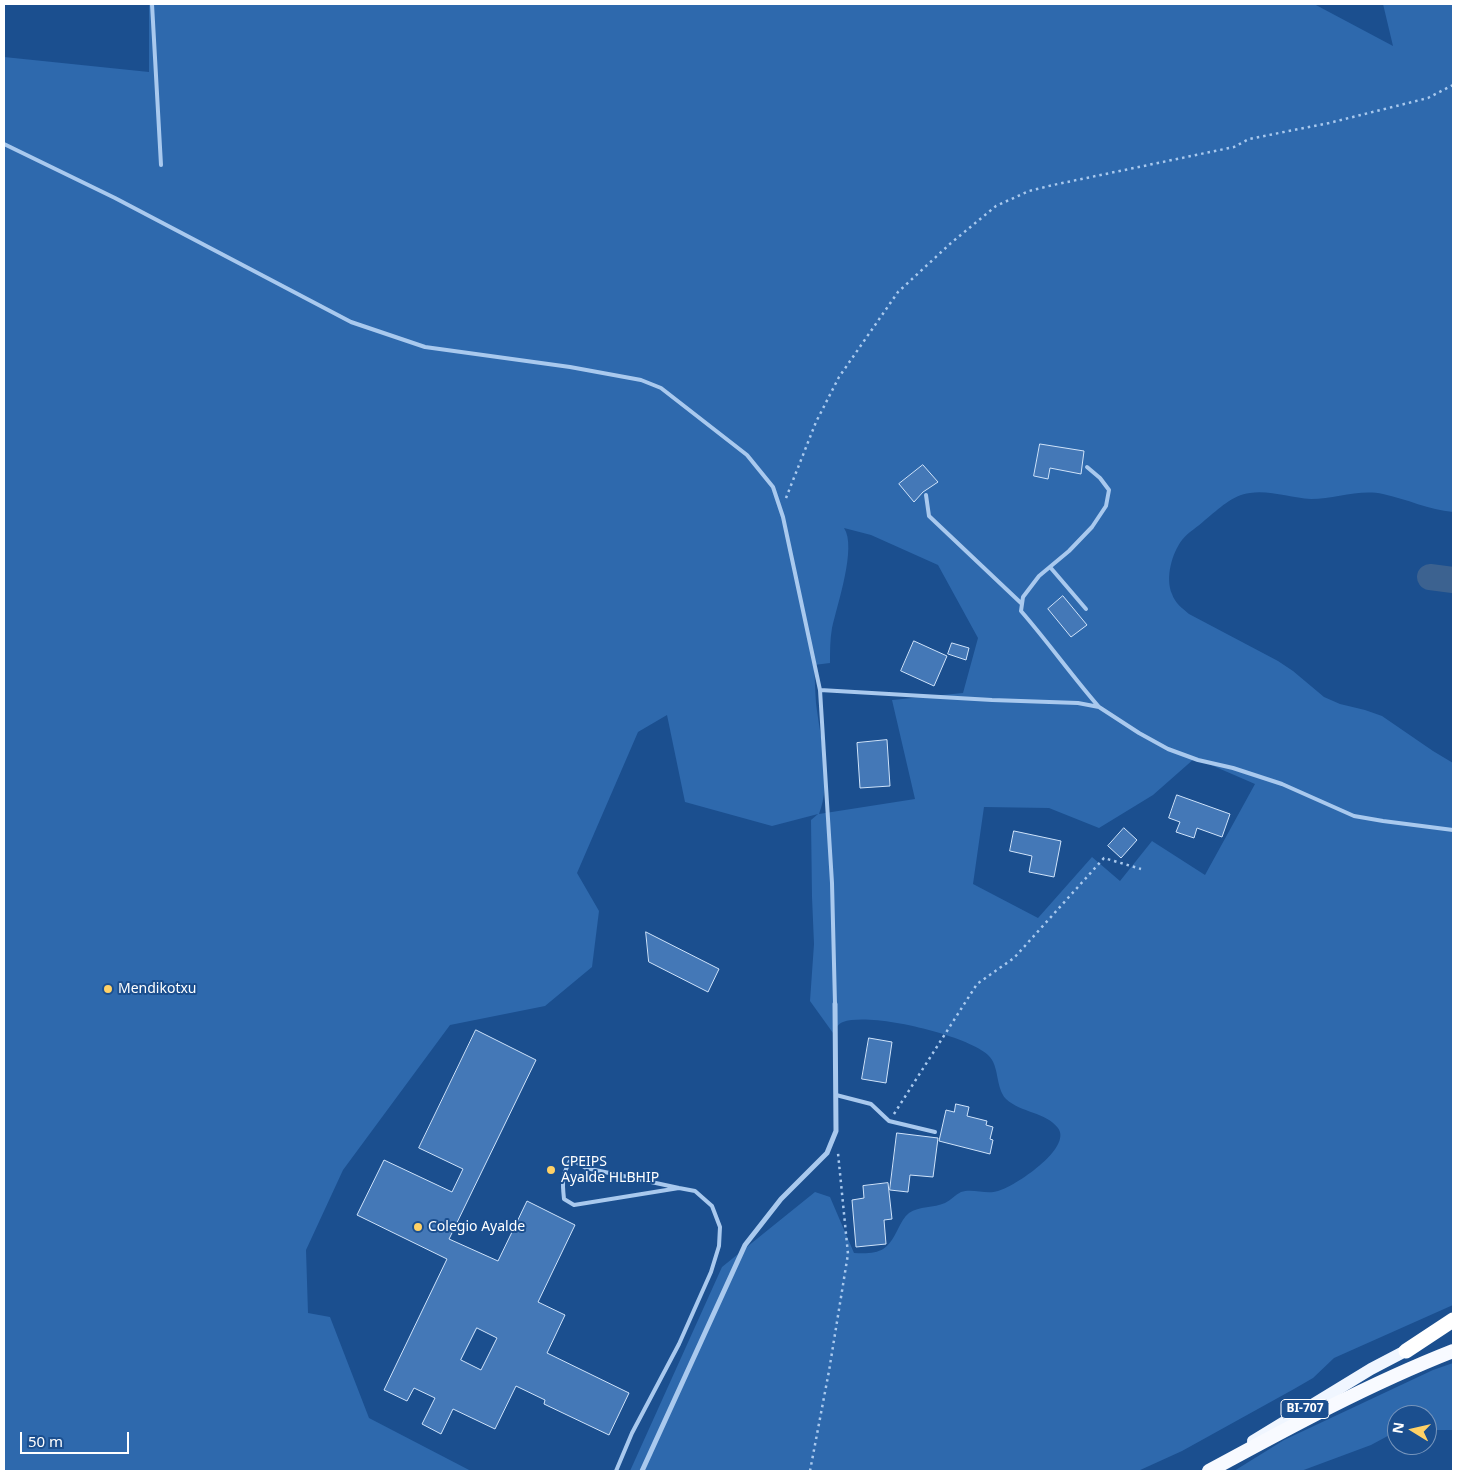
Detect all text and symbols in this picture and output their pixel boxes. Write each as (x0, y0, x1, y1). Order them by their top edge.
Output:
place label: Mendikotxu (118, 981, 197, 997)
marker: Mendikotxu (102, 983, 114, 995)
place label: CPEIPS Ayalde HLBHIP (561, 1154, 659, 1186)
marker: CPEIPS Ayalde HLBHIP (545, 1164, 557, 1176)
place label: Colegio Ayalde (428, 1219, 525, 1235)
marker: Colegio Ayalde (412, 1221, 424, 1233)
road number: BI-707 (1281, 1400, 1329, 1418)
north arrow (1387, 1405, 1437, 1455)
text: N (1387, 1421, 1408, 1435)
scale bar (22, 1422, 131, 1454)
text: 50 m (28, 1431, 63, 1451)

